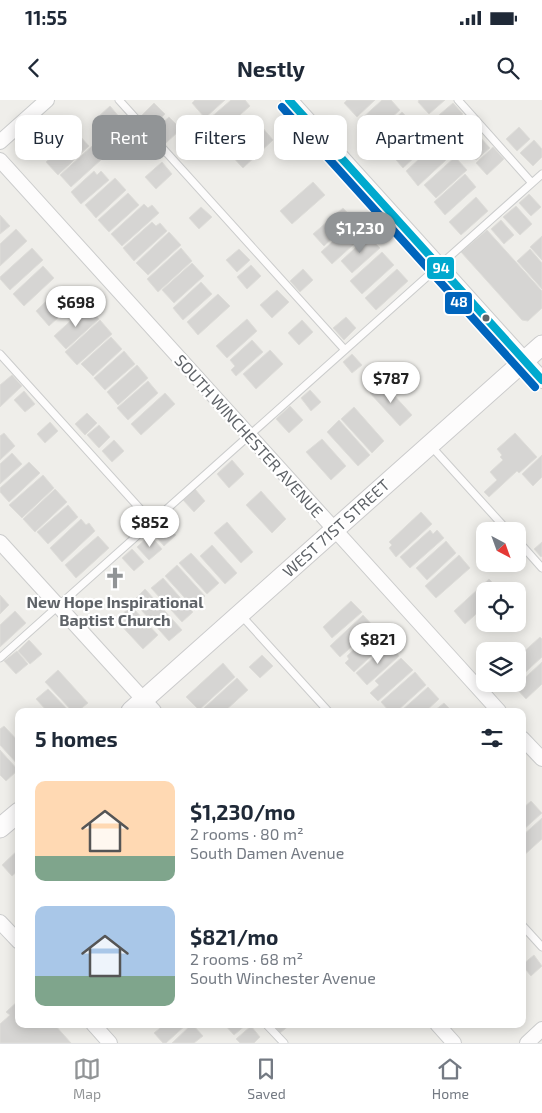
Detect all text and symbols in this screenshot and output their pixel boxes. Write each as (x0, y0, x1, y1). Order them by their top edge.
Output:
text: 11:55 (25, 6, 67, 29)
icon: back (20, 54, 48, 82)
icon: search (494, 54, 522, 82)
text: Nestly (237, 55, 305, 81)
chip: Buy (15, 115, 82, 160)
chip: Rent (92, 115, 166, 160)
chip: Filters (176, 115, 264, 160)
chip: New (274, 115, 347, 160)
chip: Apartment (357, 115, 482, 160)
pin: $1,230 (319, 212, 401, 254)
text: $1,230 (336, 218, 384, 237)
line badge: 94 (426, 256, 455, 280)
text: 94 (432, 259, 450, 276)
pin: $698 (46, 286, 106, 328)
line badge: 48 (444, 291, 473, 315)
text: $698 (57, 292, 95, 311)
text: 48 (450, 293, 468, 310)
unlabelled marker (481, 313, 491, 323)
street label: SOUTH WINCHESTER AVENUE (171, 350, 328, 521)
pin: $787 (361, 362, 421, 404)
text: $787 (373, 368, 409, 387)
street label: WEST 71ST STREET (278, 475, 393, 581)
pin: $852 (120, 506, 180, 548)
text: $852 (131, 512, 169, 531)
north arrow (476, 522, 526, 572)
map controls (476, 522, 526, 692)
church icon: New Hope Inspirational Baptist Church (102, 565, 128, 591)
button: locate (476, 582, 526, 632)
place label: New Hope Inspirational Baptist Church (27, 592, 204, 629)
pin: $821 (348, 622, 408, 665)
text: $821 (360, 629, 396, 648)
button: layers (476, 642, 526, 692)
icon: filters (478, 724, 506, 752)
text: 5 homes (35, 726, 118, 751)
text: $1,230/mo (190, 799, 296, 824)
icon: home (75, 801, 135, 861)
text: 2 rooms · 80 m² (190, 824, 304, 843)
text: South Damen Avenue (190, 843, 344, 862)
text: $821/mo (190, 924, 278, 949)
icon: home (75, 926, 135, 986)
text: 2 rooms · 68 m² (190, 949, 303, 968)
text: South Winchester Avenue (190, 968, 376, 987)
tab: Map (73, 1055, 101, 1102)
tab: Saved (247, 1055, 286, 1102)
tab: Home (432, 1055, 469, 1102)

